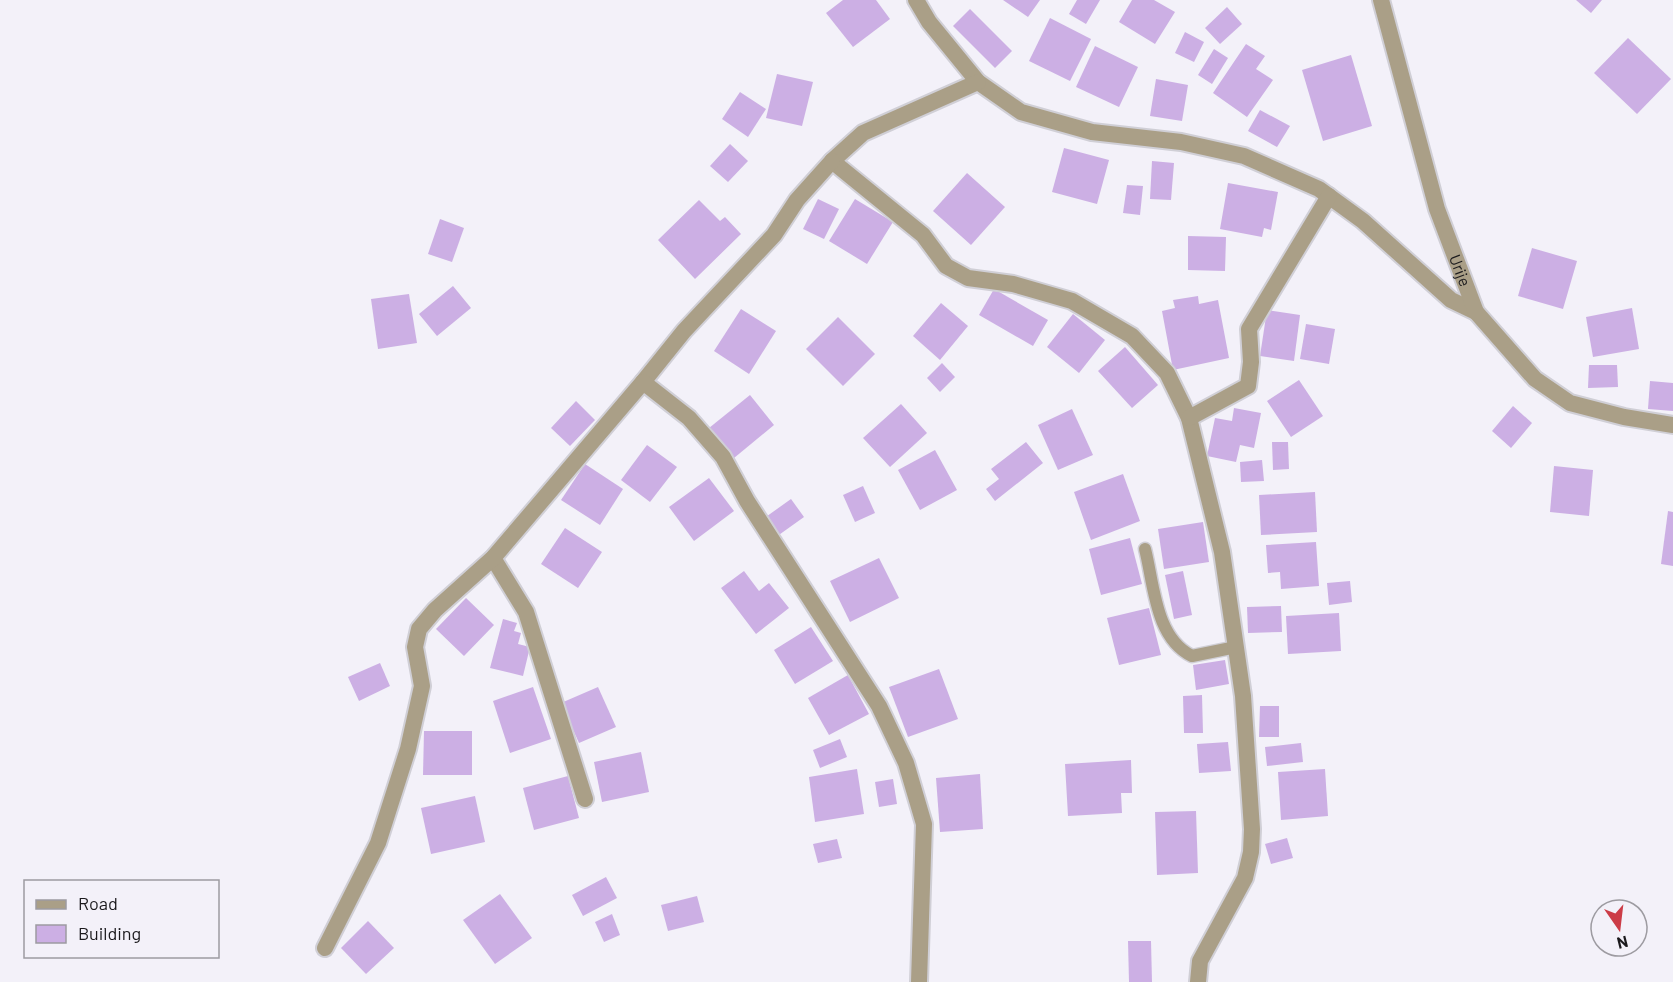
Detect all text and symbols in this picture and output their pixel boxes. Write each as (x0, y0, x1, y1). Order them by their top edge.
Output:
street label: Urije (1446, 252, 1475, 289)
legend (24, 880, 219, 958)
text: Road (78, 892, 118, 914)
north arrow (1589, 898, 1649, 958)
text: Building (78, 922, 141, 944)
text: N (1615, 933, 1630, 954)

